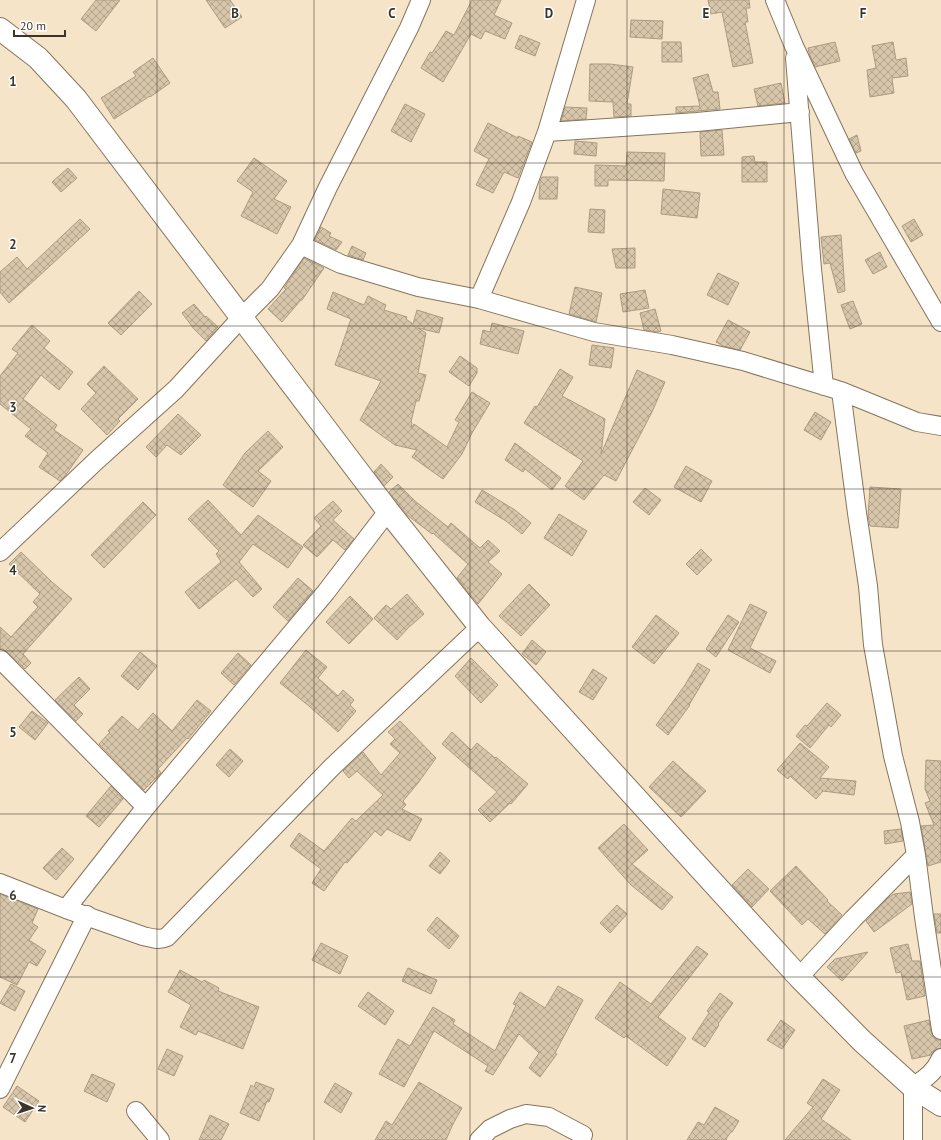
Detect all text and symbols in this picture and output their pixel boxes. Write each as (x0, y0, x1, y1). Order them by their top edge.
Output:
text: B (231, 5, 239, 22)
text: C (388, 5, 396, 22)
text: D (545, 5, 553, 22)
text: E (703, 5, 710, 22)
text: F (860, 5, 867, 22)
scale bar (14, 12, 65, 38)
text: 20 m (20, 18, 46, 33)
text: 1 (9, 73, 17, 90)
text: 2 (9, 236, 17, 253)
text: 3 (9, 399, 17, 416)
text: 4 (9, 562, 17, 579)
text: 5 (9, 724, 17, 741)
text: 6 (9, 887, 17, 904)
text: 7 (9, 1050, 17, 1067)
north arrow (12, 1088, 52, 1128)
text: N (35, 1105, 49, 1113)

